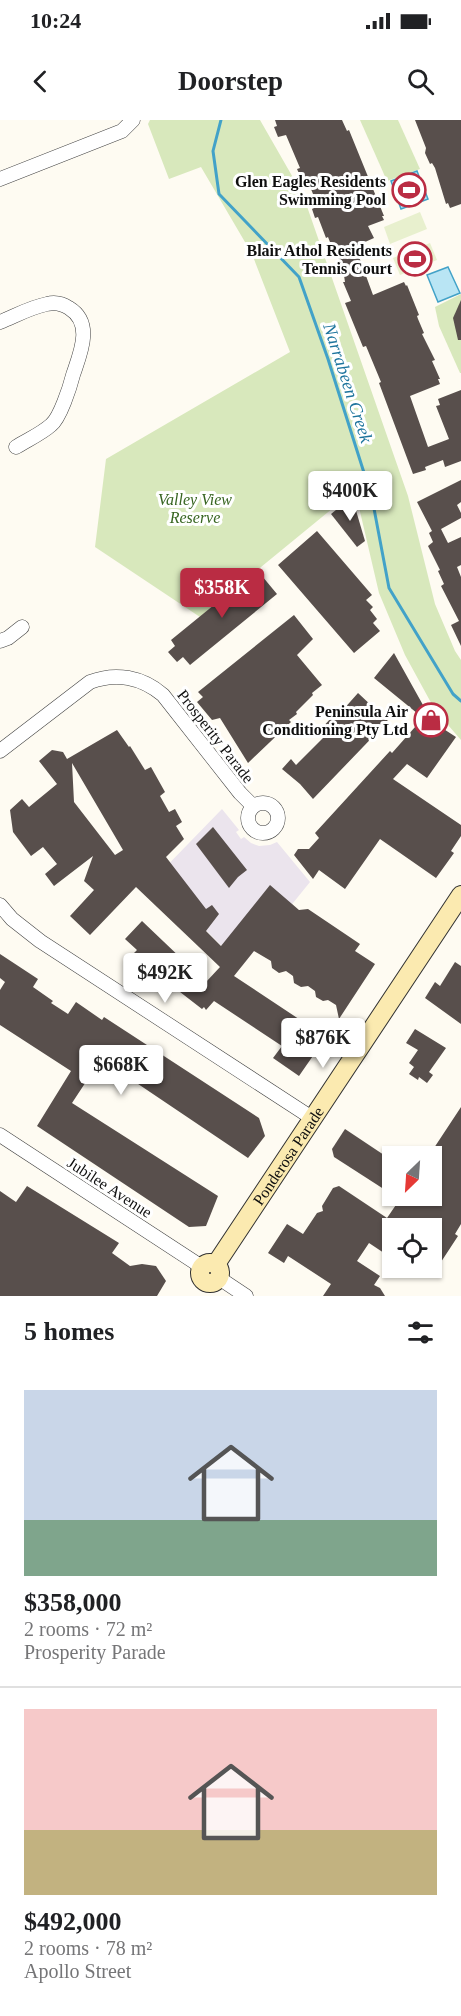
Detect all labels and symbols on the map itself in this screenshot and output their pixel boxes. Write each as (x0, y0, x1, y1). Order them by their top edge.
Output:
sports icon: Glen Eagles Residents Swimming Pool (391, 172, 427, 208)
place label: Glen Eagles Residents Swimming Pool (235, 173, 387, 209)
sports icon: Blair Athol Residents Tennis Court (397, 241, 433, 277)
place label: Blair Athol Residents Tennis Court (247, 242, 393, 277)
water label: Narrabeen Creek (319, 320, 377, 446)
pin: $400K (308, 471, 392, 522)
park label: Valley View Reserve (158, 491, 232, 526)
pin: $358K (180, 568, 264, 619)
street label: Prosperity Parade (173, 686, 257, 787)
shop icon: Peninsula Air Conditioning Pty Ltd (413, 702, 449, 738)
place label: Peninsula Air Conditioning Pty Ltd (262, 703, 408, 739)
pin: $492K (123, 953, 207, 1004)
pin: $876K (281, 1018, 365, 1069)
pin: $668K (79, 1045, 163, 1096)
street label: Ponderosa Parade (250, 1104, 327, 1208)
north arrow (382, 1146, 442, 1206)
street label: Jubilee Avenue (64, 1154, 155, 1221)

